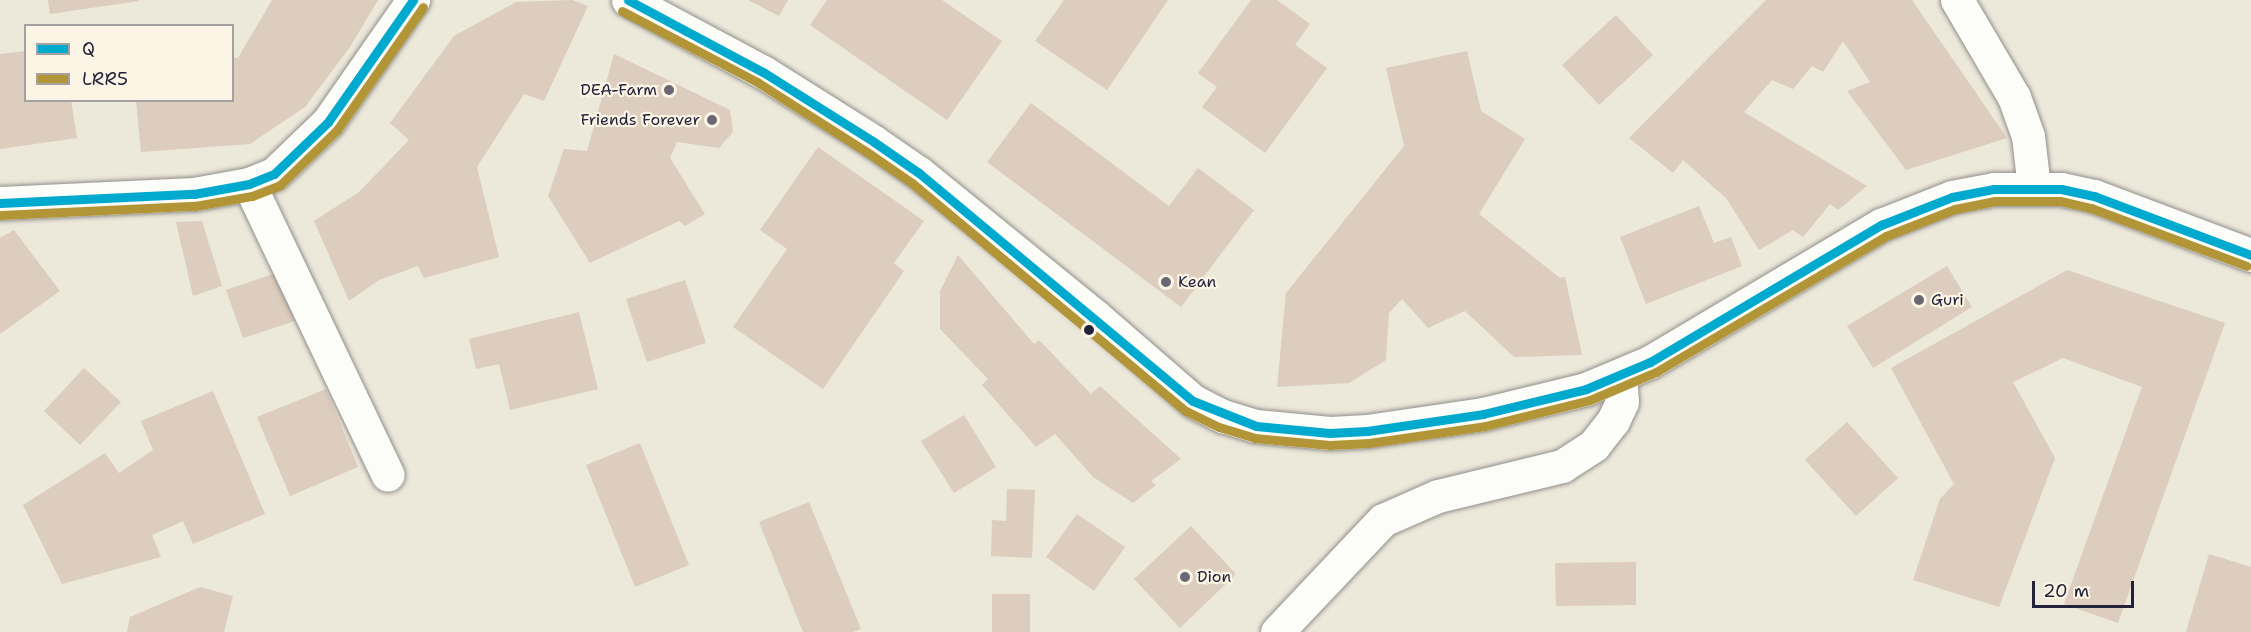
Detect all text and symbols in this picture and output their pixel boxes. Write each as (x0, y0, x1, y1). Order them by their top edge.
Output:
legend (24, 24, 234, 102)
text: Q (82, 37, 95, 61)
text: LRR5 (82, 67, 128, 91)
place label: DEA-Farm (580, 80, 657, 100)
marker: DEA-Farm (662, 83, 676, 97)
place label: Friends Forever (580, 110, 700, 130)
marker: Friends Forever (705, 113, 719, 127)
place label: Kean (1178, 272, 1216, 292)
marker: Kean (1159, 275, 1173, 289)
place label: Guri (1931, 290, 1964, 310)
marker: Guri (1912, 293, 1926, 307)
unlabelled marker (1083, 324, 1095, 336)
place label: Dion (1197, 567, 1231, 587)
scale bar (2035, 569, 2137, 607)
marker: Dion (1178, 570, 1192, 584)
text: 20 m (2043, 579, 2089, 603)

